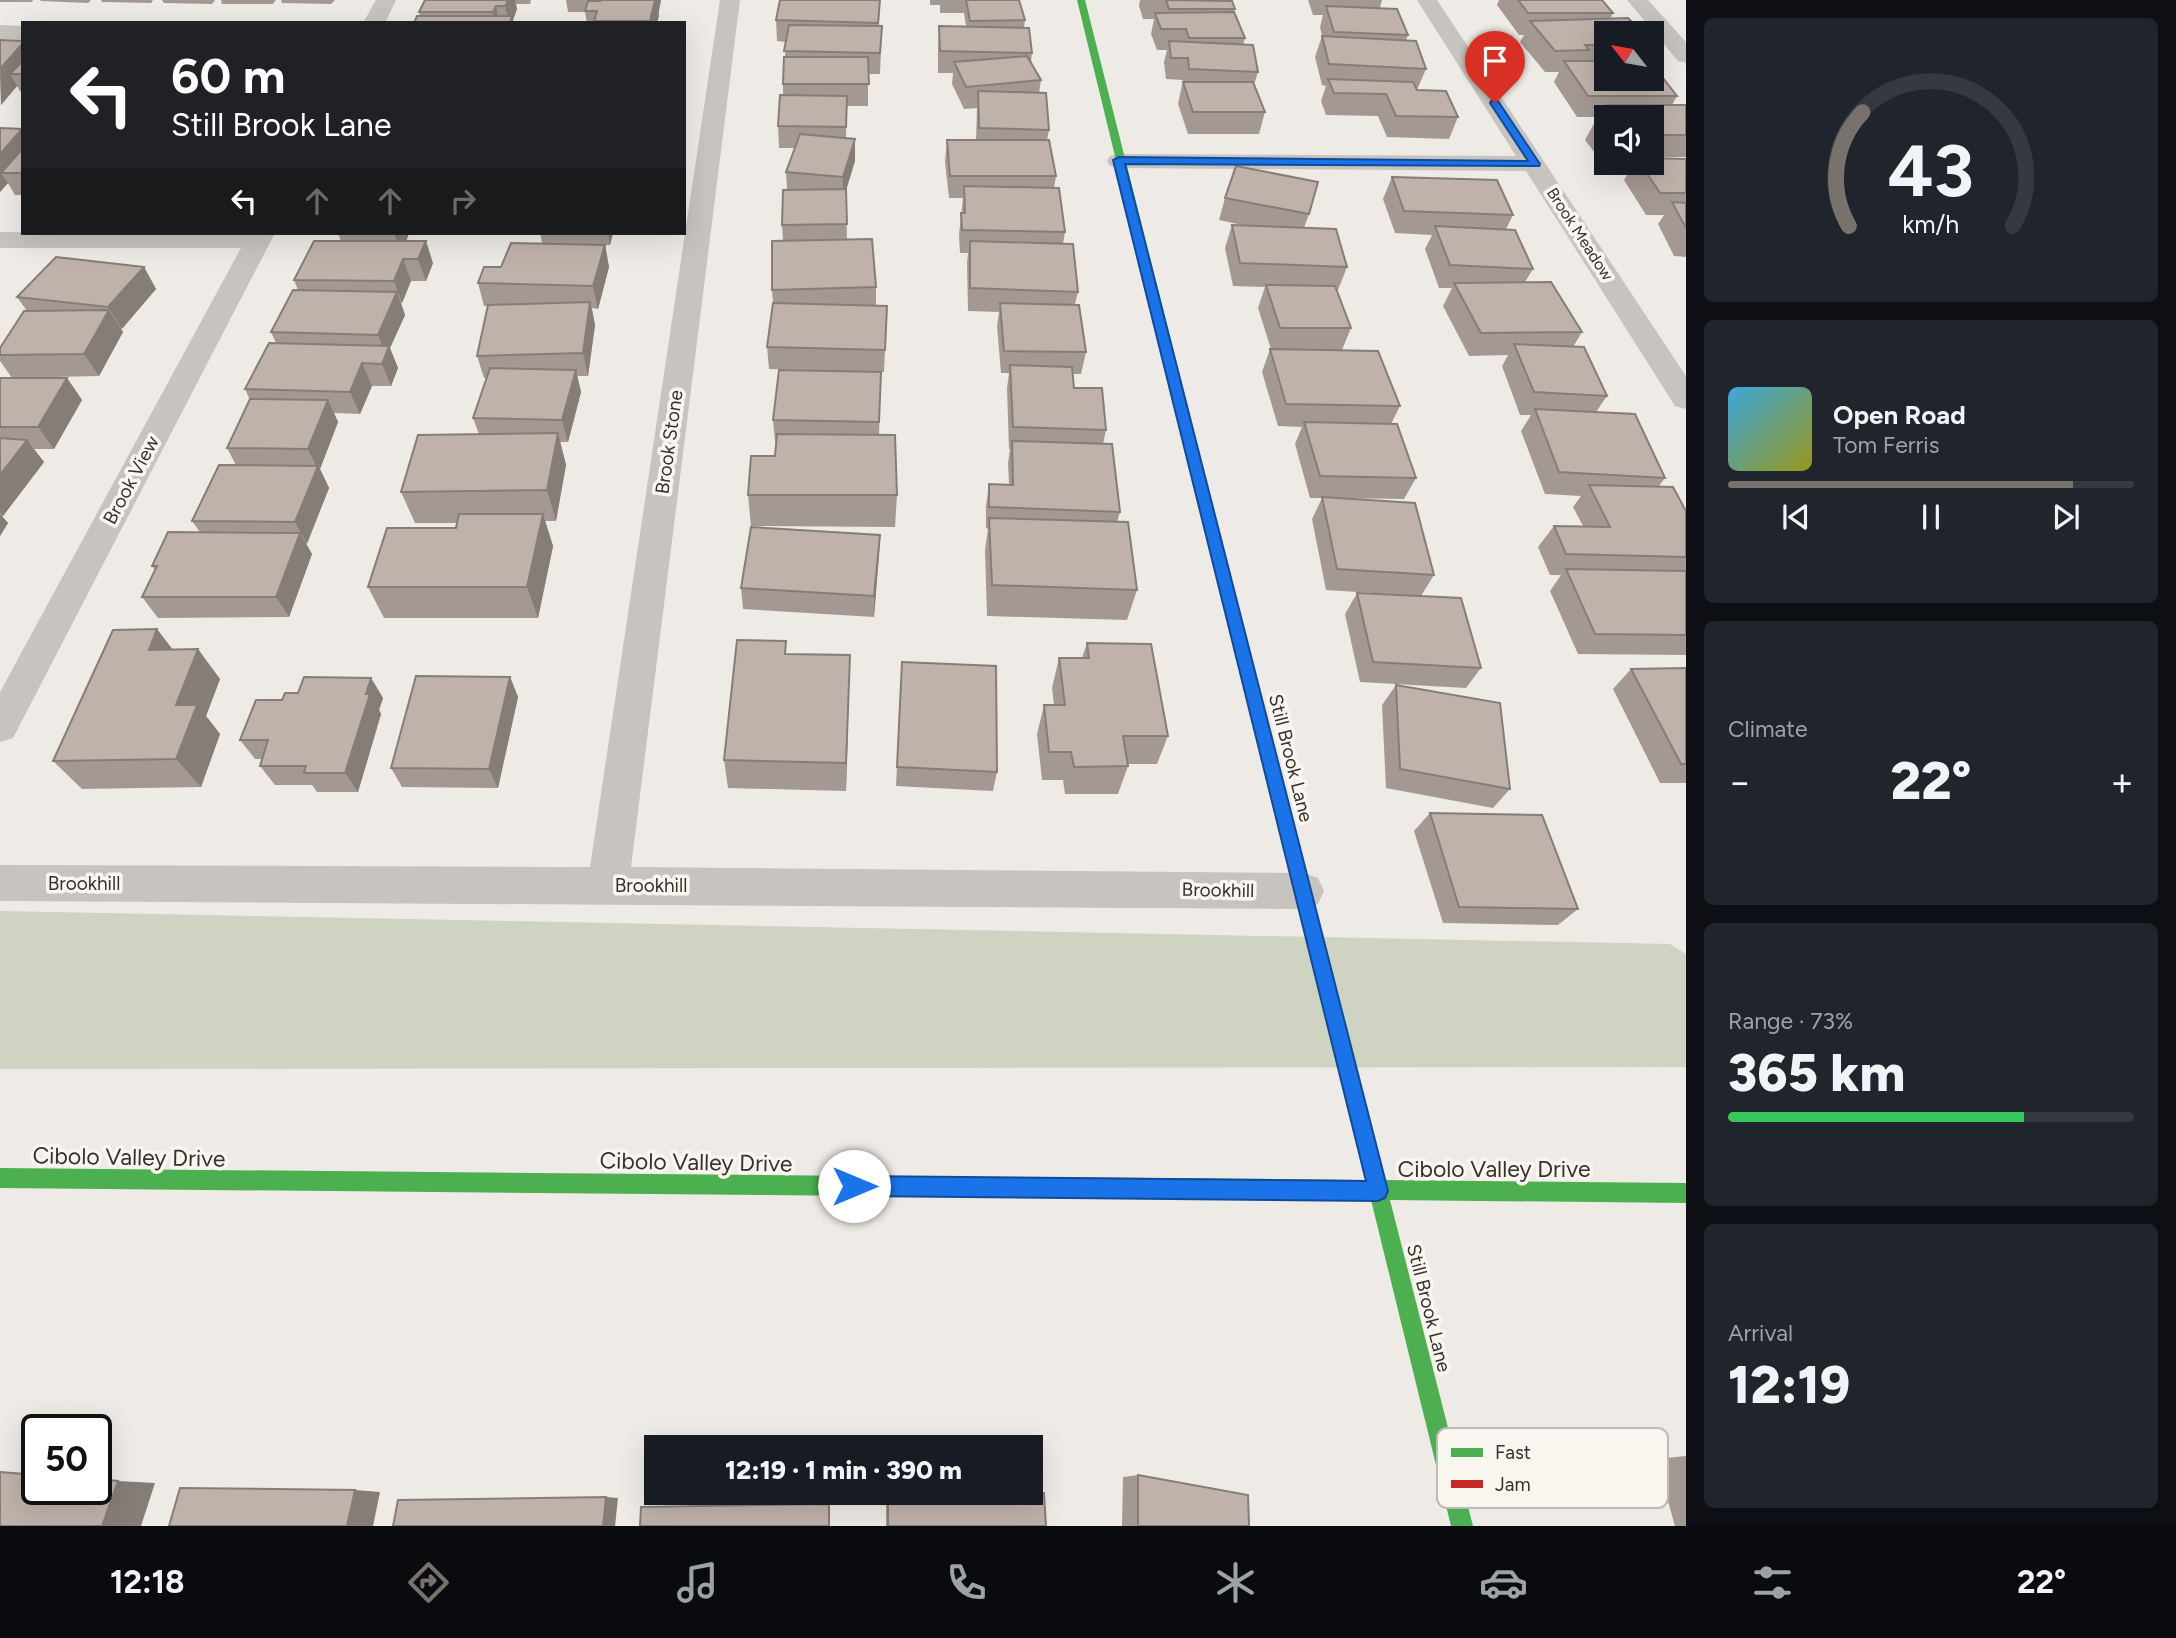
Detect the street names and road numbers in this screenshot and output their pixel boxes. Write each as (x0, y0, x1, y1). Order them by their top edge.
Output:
street label: Brook Meadow (1543, 184, 1617, 284)
street label: Brook Stone (650, 389, 688, 495)
street label: Brook View (98, 432, 164, 528)
street label: Still Brook Lane (1264, 692, 1318, 824)
street label: Brookhill (48, 872, 120, 895)
street label: Brookhill (615, 874, 687, 897)
street label: Brookhill (1181, 878, 1255, 902)
street label: Cibolo Valley Drive (32, 1141, 226, 1173)
street label: Cibolo Valley Drive (599, 1146, 793, 1178)
street label: Cibolo Valley Drive (1398, 1155, 1590, 1183)
street label: Still Brook Lane (1402, 1242, 1456, 1374)

